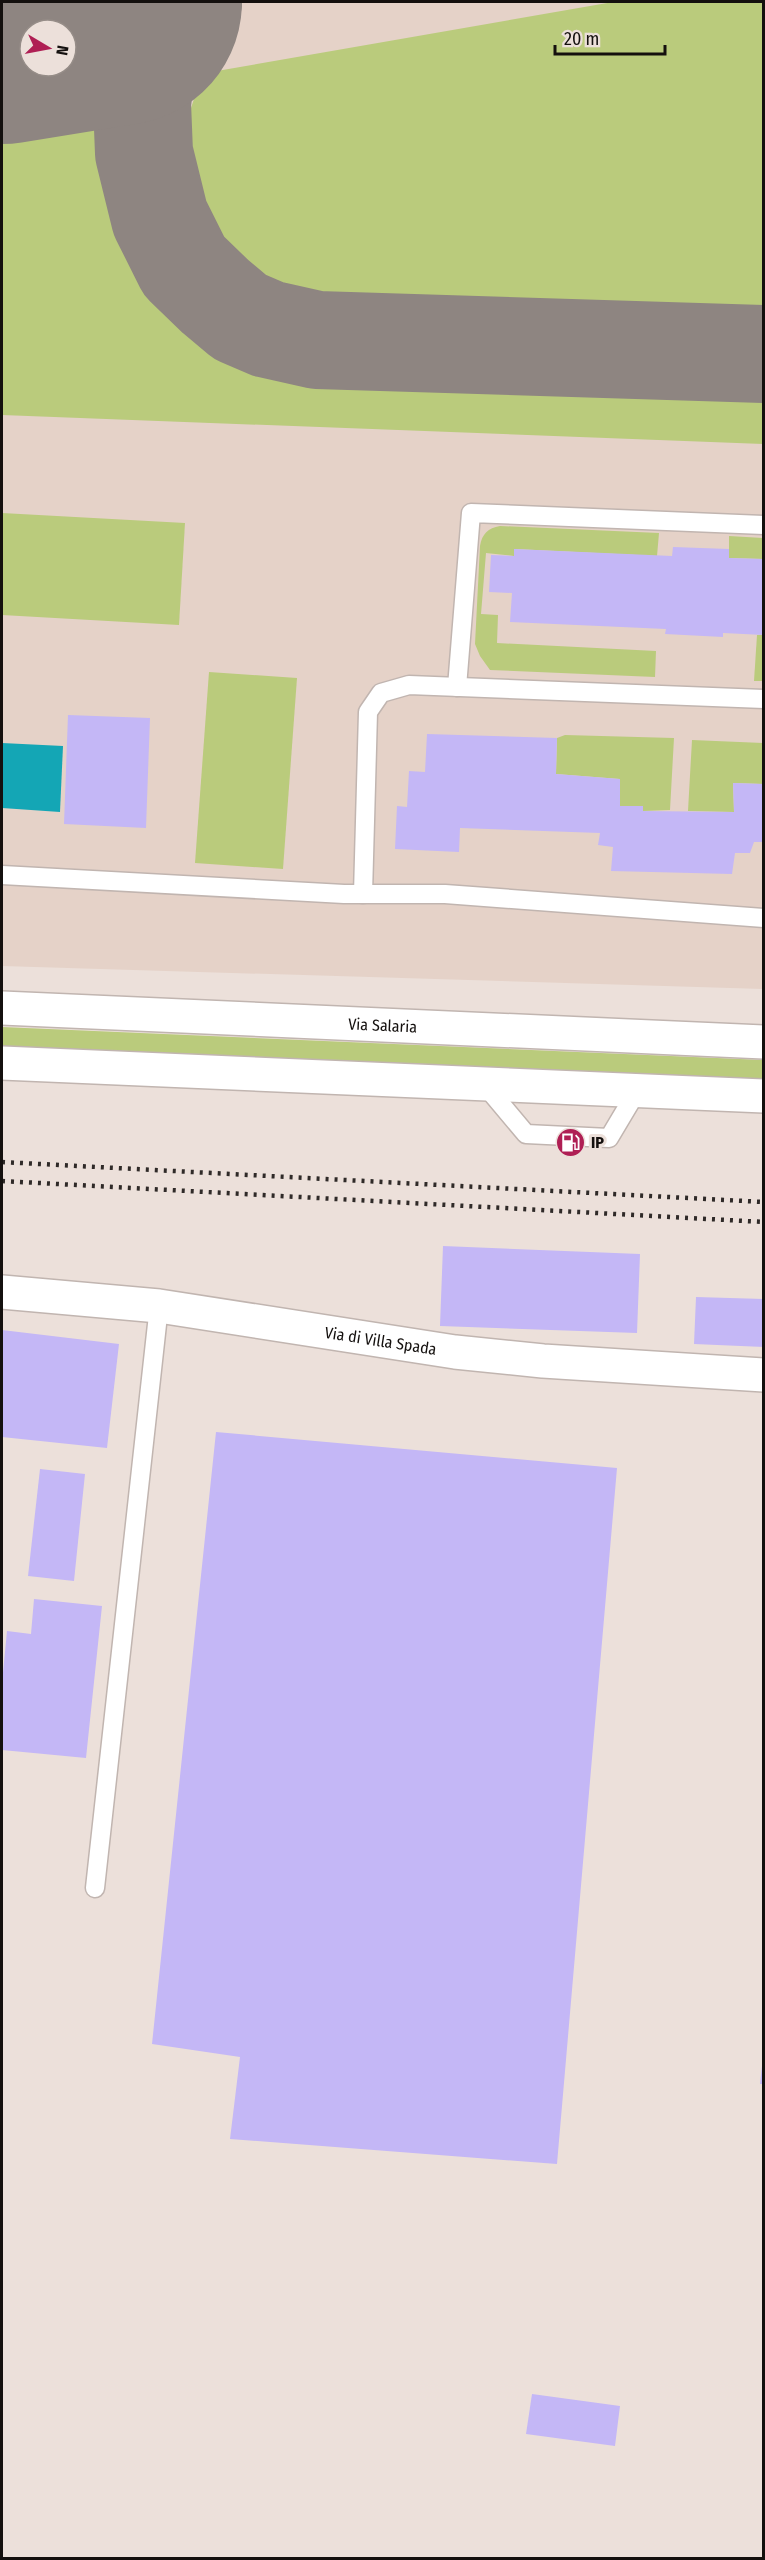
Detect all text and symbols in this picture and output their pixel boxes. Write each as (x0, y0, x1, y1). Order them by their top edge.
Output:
north arrow (18, 18, 78, 78)
scale bar (555, 18, 664, 56)
text: 20 m (564, 28, 599, 50)
text: N (52, 44, 72, 57)
street label: Via Salaria (348, 1014, 418, 1036)
fuel station icon: IP (554, 1126, 586, 1158)
place label: IP (591, 1133, 604, 1152)
street label: Via di Villa Spada (323, 1322, 438, 1359)

